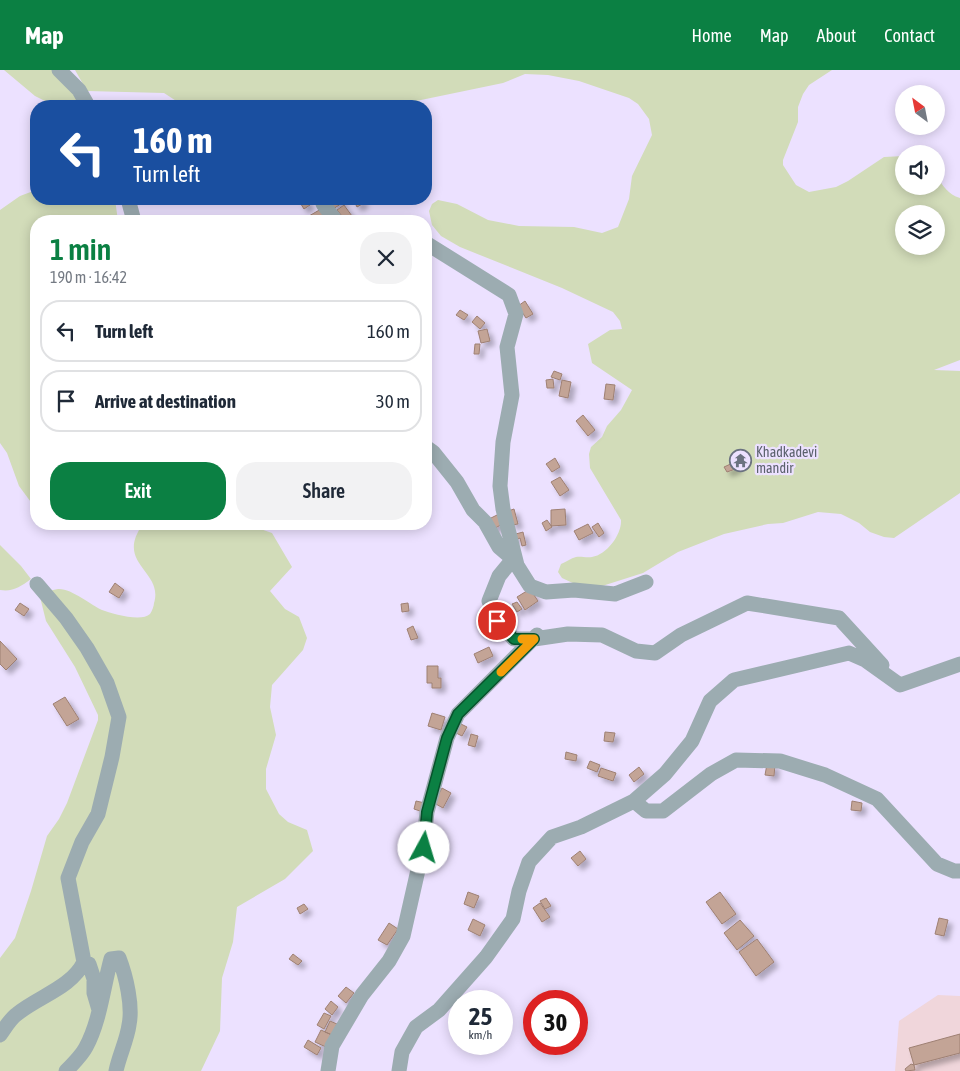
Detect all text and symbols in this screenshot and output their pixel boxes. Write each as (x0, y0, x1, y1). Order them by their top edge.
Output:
text: Map (25, 22, 64, 49)
text: Home (692, 25, 732, 46)
text: Map (760, 25, 789, 46)
text: About (817, 25, 856, 46)
text: Contact (884, 25, 935, 46)
north arrow (895, 85, 945, 135)
map controls (895, 85, 945, 255)
icon: left (50, 120, 115, 185)
text: 160 m (133, 120, 212, 160)
button: sound (895, 145, 945, 195)
text: Turn left (133, 161, 200, 187)
button: layers (895, 205, 945, 255)
text: 1 min (50, 232, 111, 266)
button: close (360, 232, 412, 284)
text: 190 m · 16:42 (50, 268, 127, 286)
icon: left (52, 317, 80, 345)
text: Turn left (95, 320, 153, 342)
text: 160 m (367, 320, 410, 342)
icon: arrive (52, 387, 80, 415)
text: Arrive at destination (95, 390, 236, 412)
text: 30 m (376, 390, 410, 412)
place label: Khadkadevi mandir (756, 444, 817, 476)
temple icon: Khadkadevi mandir (728, 448, 752, 472)
button: Exit (50, 462, 226, 520)
button: Share (236, 462, 412, 520)
pin (476, 600, 518, 642)
icon: arrive (483, 607, 511, 635)
position arrow (397, 821, 449, 873)
speed limit sign: 30 (523, 990, 588, 1055)
text: 25 (469, 1002, 492, 1030)
text: km/h (469, 1028, 492, 1042)

